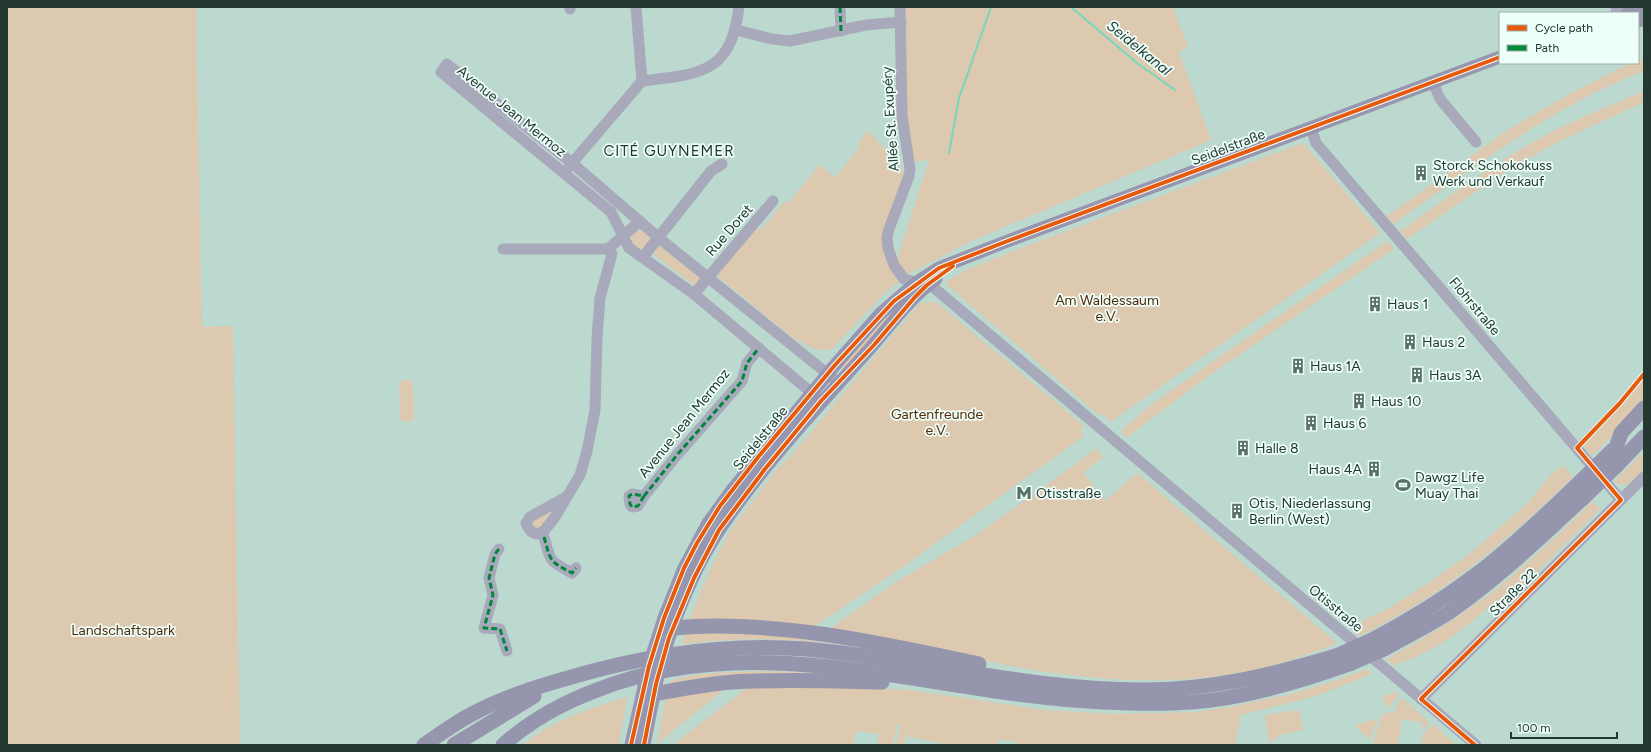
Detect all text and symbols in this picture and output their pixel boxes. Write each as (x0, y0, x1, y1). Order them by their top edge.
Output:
legend (1499, 12, 1639, 64)
water label: Seidelkanal (1103, 17, 1175, 80)
text: Cycle path (1535, 21, 1593, 35)
text: Path (1535, 41, 1559, 55)
street label: Avenue Jean Mermoz (454, 62, 570, 161)
street label: Allée St. Exupéry (878, 65, 903, 172)
street label: Seidelstraße (1189, 125, 1268, 169)
district label: CITÉ GUYNEMER (603, 142, 735, 160)
place label: Storck Schokokuss Werk und Verkauf (1433, 157, 1552, 190)
building icon: Storck Schokokuss Werk und Verkauf (1412, 164, 1430, 182)
street label: Rue Doret (702, 201, 756, 260)
street label: Flohrstraße (1445, 274, 1504, 339)
park label: Am Waldessaum e.V. (1055, 292, 1159, 325)
building icon: Haus 1 (1366, 295, 1384, 313)
place label: Haus 1 (1387, 296, 1428, 313)
building icon: Haus 2 (1401, 333, 1419, 351)
place label: Haus 2 (1422, 334, 1465, 351)
building icon: Haus 1A (1289, 357, 1307, 375)
place label: Haus 1A (1310, 358, 1361, 375)
street label: Avenue Jean Mermoz (635, 365, 734, 481)
building icon: Haus 3A (1408, 366, 1426, 384)
place label: Haus 3A (1429, 367, 1482, 384)
building icon: Haus 10 (1350, 392, 1368, 410)
place label: Haus 10 (1371, 393, 1421, 410)
street label: Seidelstraße (729, 403, 792, 474)
park label: Gartenfreunde e.V. (891, 406, 983, 439)
building icon: Haus 6 (1302, 414, 1320, 432)
place label: Haus 6 (1323, 415, 1366, 432)
building icon: Halle 8 (1234, 439, 1252, 457)
place label: Halle 8 (1255, 440, 1299, 457)
building icon: Haus 4A (1365, 460, 1383, 478)
place label: Haus 4A (1308, 461, 1363, 478)
place label: Dawgz Life Muay Thai (1415, 469, 1485, 502)
sports icon: Dawgz Life Muay Thai (1394, 476, 1412, 494)
metro station icon: Otisstraße (1015, 484, 1033, 502)
place label: Otisstraße (1036, 485, 1102, 502)
place label: Otis, Niederlassung Berlin (West) (1249, 495, 1371, 528)
building icon: Otis, Niederlassung Berlin (West) (1228, 502, 1246, 520)
street label: Straße 22 (1486, 565, 1541, 620)
street label: Otisstraße (1305, 581, 1366, 636)
park label: Landschaftspark (71, 622, 175, 639)
scale bar (1511, 714, 1617, 740)
text: 100 m (1517, 721, 1551, 735)

